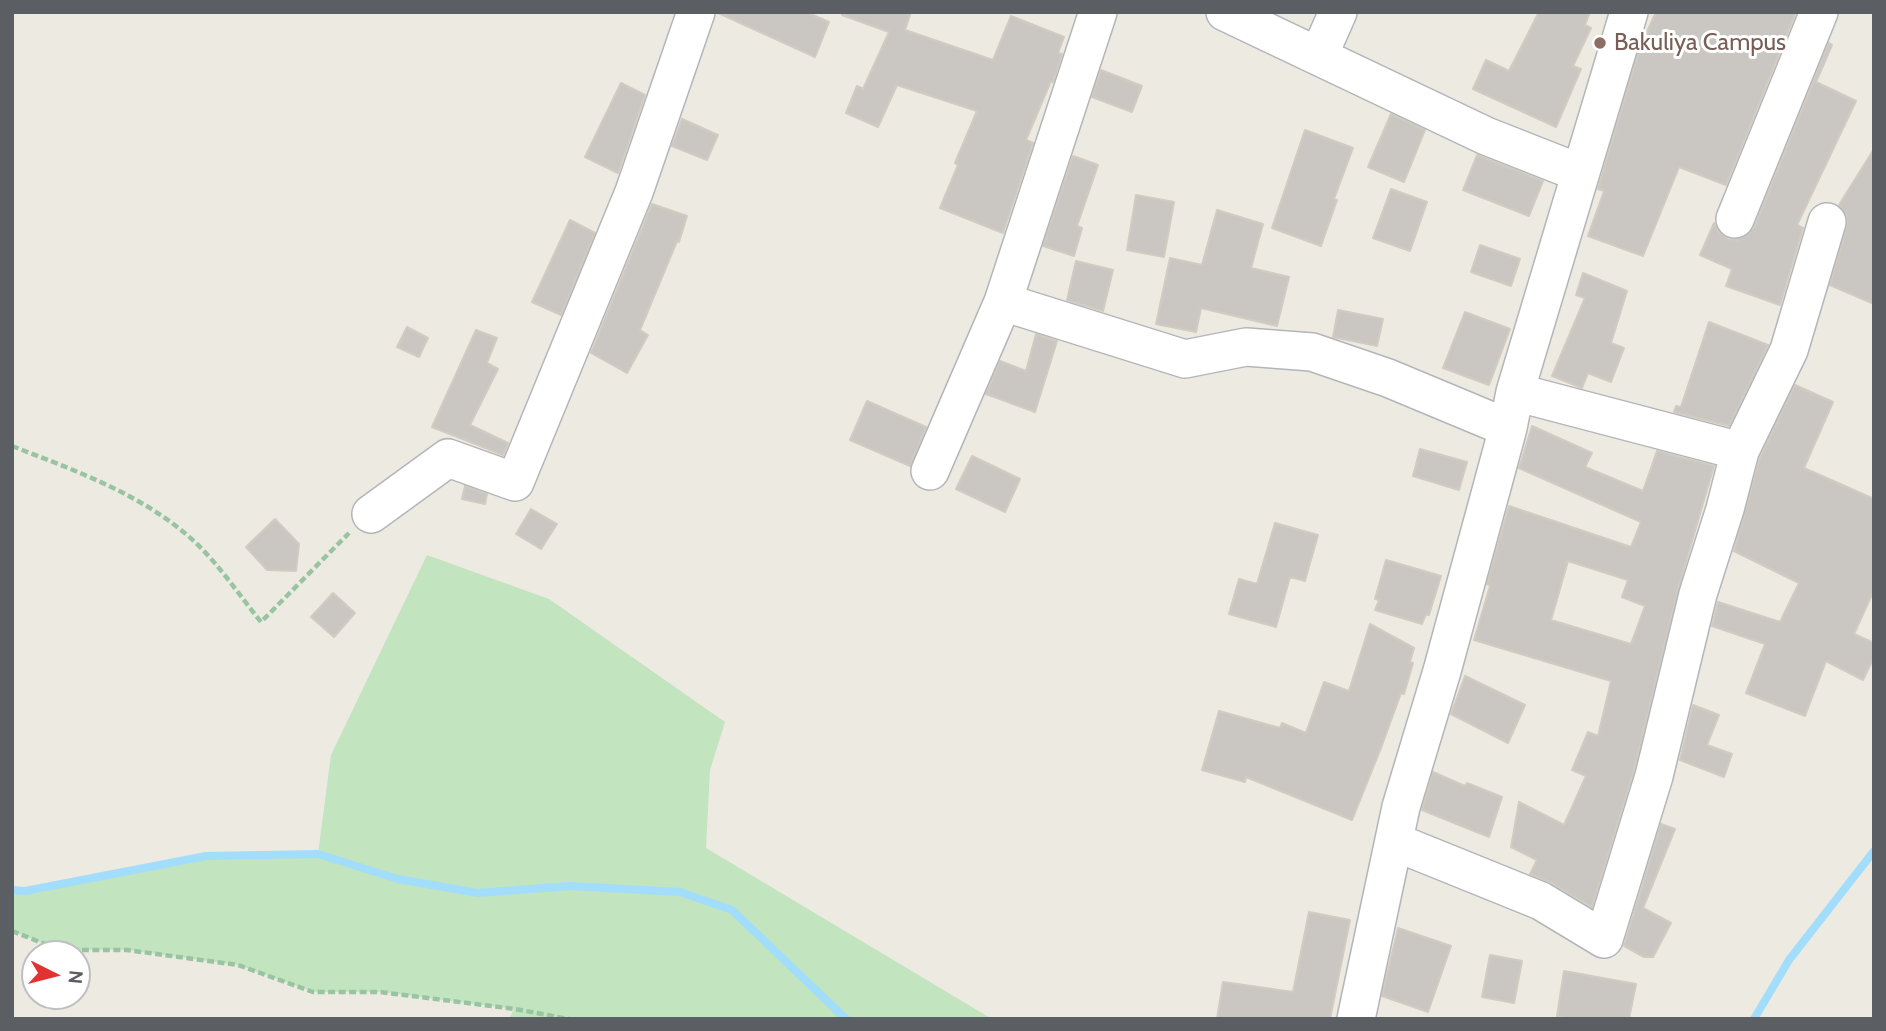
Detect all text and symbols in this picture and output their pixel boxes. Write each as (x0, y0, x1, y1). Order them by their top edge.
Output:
place label: Bakuliya Campus (1614, 29, 1786, 57)
marker: Bakuliya Campus (1592, 35, 1608, 51)
north arrow (21, 940, 91, 1010)
text: N (63, 969, 88, 985)

